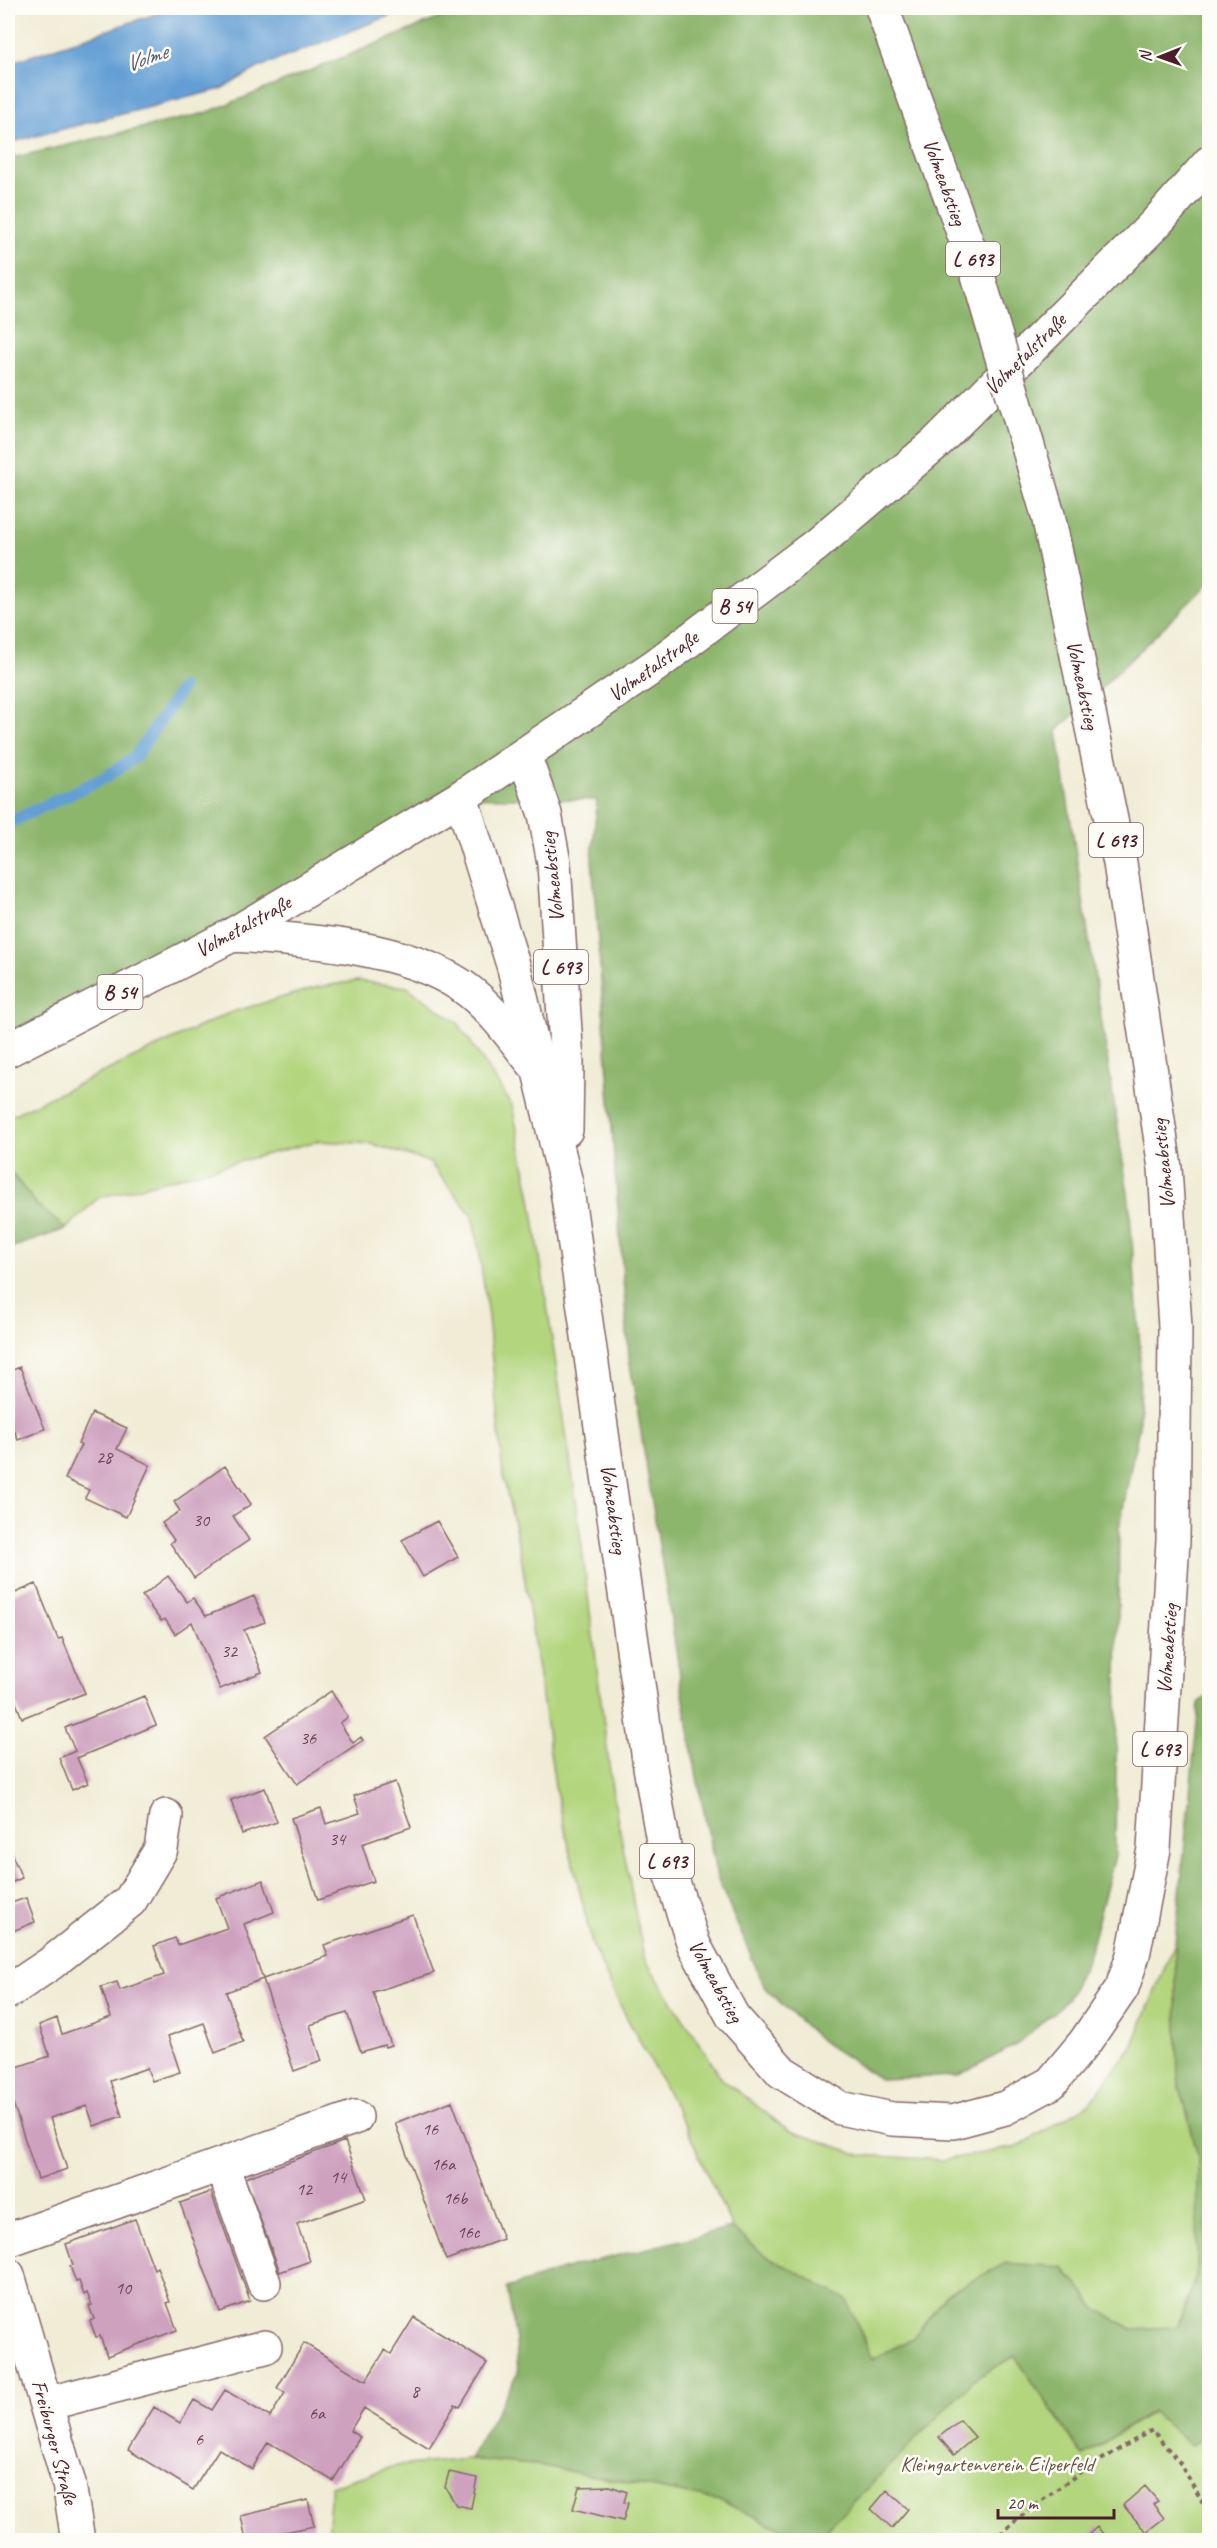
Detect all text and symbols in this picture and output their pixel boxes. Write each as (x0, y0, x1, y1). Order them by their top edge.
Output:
north arrow (1130, 27, 1190, 87)
water label: Volme (122, 37, 174, 78)
text: N (1136, 49, 1156, 62)
street label: Volmeabstieg (917, 135, 973, 230)
road number: L 693 (946, 242, 1000, 276)
street label: Volmetalstraße (979, 306, 1073, 400)
road number: B 54 (712, 589, 758, 623)
street label: Volmetalstraße (603, 623, 705, 707)
street label: Volmeabstieg (1061, 638, 1105, 733)
road number: L 693 (1089, 823, 1143, 857)
street label: Volmeabstieg (534, 829, 570, 923)
street label: Volmetalstraße (191, 888, 297, 963)
road number: L 693 (534, 950, 588, 984)
road number: B 54 (98, 975, 142, 1009)
street label: Volmeabstieg (1145, 1116, 1181, 1210)
house number: 28 (96, 1446, 114, 1468)
street label: Volmeabstieg (595, 1462, 633, 1557)
house number: 30 (193, 1509, 211, 1531)
street label: Volmeabstieg (1151, 1601, 1183, 1695)
house number: 32 (221, 1640, 239, 1662)
house number: 36 (300, 1727, 317, 1749)
road number: L 693 (1133, 1732, 1187, 1766)
house number: 34 (329, 1828, 347, 1850)
road number: L 693 (640, 1844, 694, 1878)
street label: Volmeabstieg (683, 1935, 750, 2028)
house number: 16 (422, 2118, 439, 2140)
house number: 16a (431, 2153, 456, 2175)
house number: 14 (330, 2166, 348, 2188)
house number: 12 (296, 2178, 314, 2200)
house number: 16b (443, 2187, 468, 2209)
house number: 16c (457, 2221, 481, 2243)
house number: 10 (115, 2277, 133, 2299)
street label: Freiburger Straße (26, 2377, 85, 2509)
house number: 8 (411, 2380, 421, 2402)
house number: 6a (309, 2402, 326, 2424)
house number: 6 (195, 2428, 204, 2450)
park label: Kleingartenverein Eilperfeld (900, 2451, 1097, 2477)
scale bar (998, 2482, 1114, 2520)
text: 20 m (1007, 2492, 1040, 2514)

